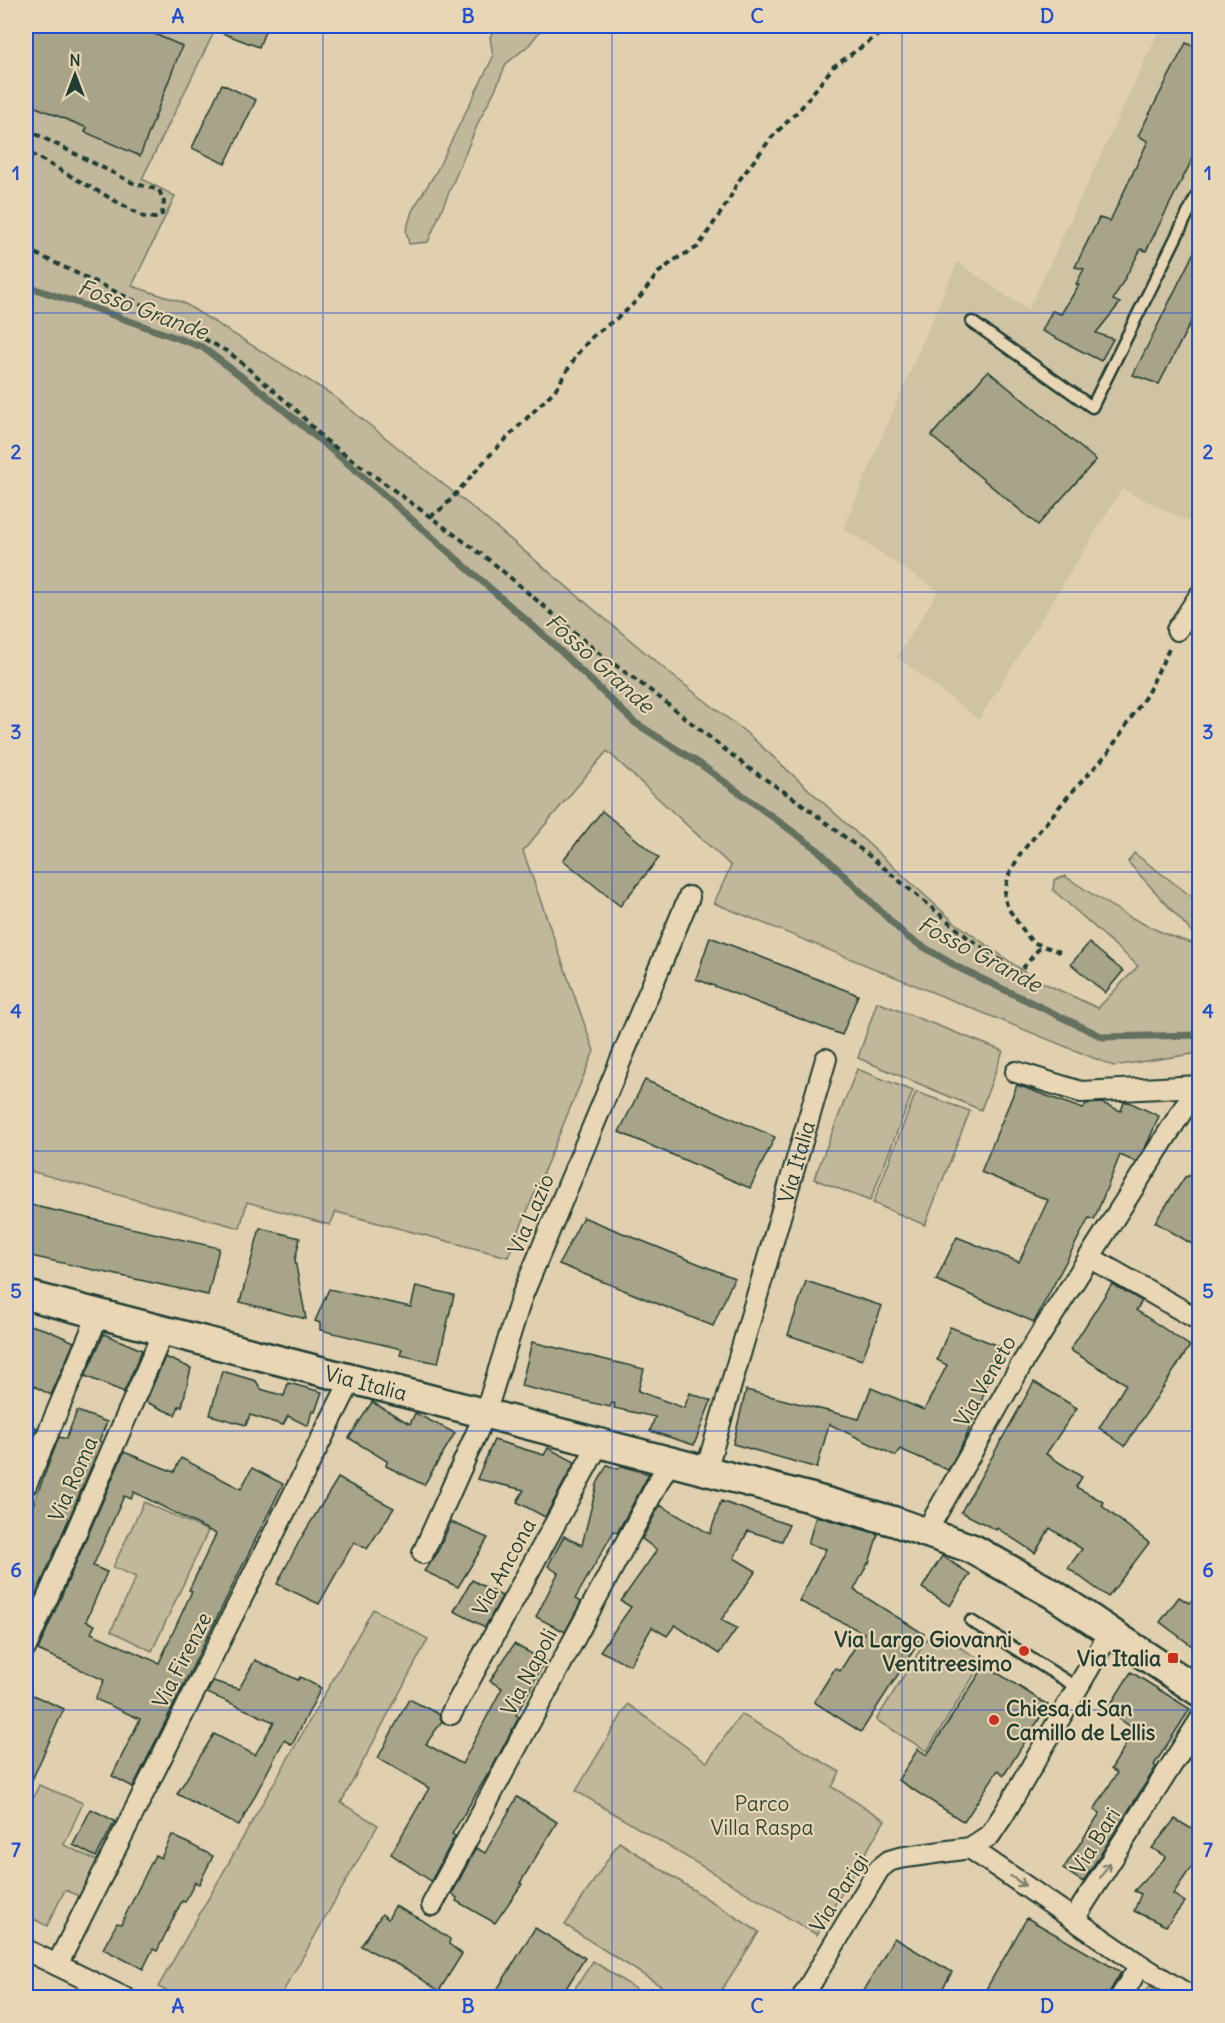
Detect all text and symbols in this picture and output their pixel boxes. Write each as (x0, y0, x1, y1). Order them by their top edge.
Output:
text: A (172, 3, 185, 28)
text: B (461, 3, 475, 28)
text: C (750, 3, 764, 28)
text: D (1040, 3, 1054, 28)
north arrow (45, 45, 105, 105)
text: N (69, 50, 81, 70)
text: 1 (12, 160, 20, 185)
text: 1 (1204, 160, 1212, 185)
water label: Fosso Grande (74, 273, 214, 346)
text: 2 (11, 439, 22, 464)
text: 2 (1203, 439, 1214, 464)
water label: Fosso Grande (540, 607, 662, 720)
text: 3 (10, 719, 22, 744)
text: 3 (1202, 719, 1214, 744)
water label: Fosso Grande (913, 910, 1049, 999)
text: 4 (10, 998, 22, 1023)
text: 4 (1202, 998, 1214, 1023)
street label: Via Italia (771, 1118, 821, 1206)
street label: Via Lazio (502, 1170, 560, 1258)
text: 5 (10, 1278, 22, 1303)
text: 5 (1202, 1278, 1214, 1303)
street label: Via Veneto (948, 1331, 1022, 1431)
street label: Via Italia (322, 1359, 410, 1406)
street label: Via Roma (42, 1432, 104, 1526)
street label: Via Ancona (466, 1514, 542, 1620)
text: 6 (10, 1557, 22, 1582)
text: 6 (1202, 1557, 1214, 1582)
street label: Via Firenze (146, 1608, 218, 1712)
street label: Via Napoli (495, 1624, 563, 1720)
place label: Via Largo Giovanni Ventitreesimo (834, 1626, 1012, 1677)
marker: Via Largo Giovanni Ventitreesimo (1017, 1644, 1031, 1658)
place label: Via Italia (1077, 1645, 1161, 1672)
marker: Via Italia (1166, 1651, 1180, 1665)
place label: Chiesa di San Camillo de Lellis (1006, 1695, 1156, 1746)
marker: Chiesa di San Camillo de Lellis (987, 1713, 1001, 1727)
park label: Parco Villa Raspa (711, 1790, 814, 1841)
street label: Via Bari (1064, 1803, 1126, 1879)
text: 7 (11, 1837, 21, 1862)
text: 7 (1203, 1837, 1213, 1862)
street label: Via Parigi (804, 1848, 874, 1938)
one-way arrow (1100, 1862, 1112, 1879)
one-way arrow (1010, 1875, 1027, 1888)
text: A (172, 1993, 185, 2018)
text: B (461, 1993, 475, 2018)
text: C (750, 1993, 764, 2018)
text: D (1040, 1993, 1054, 2018)

